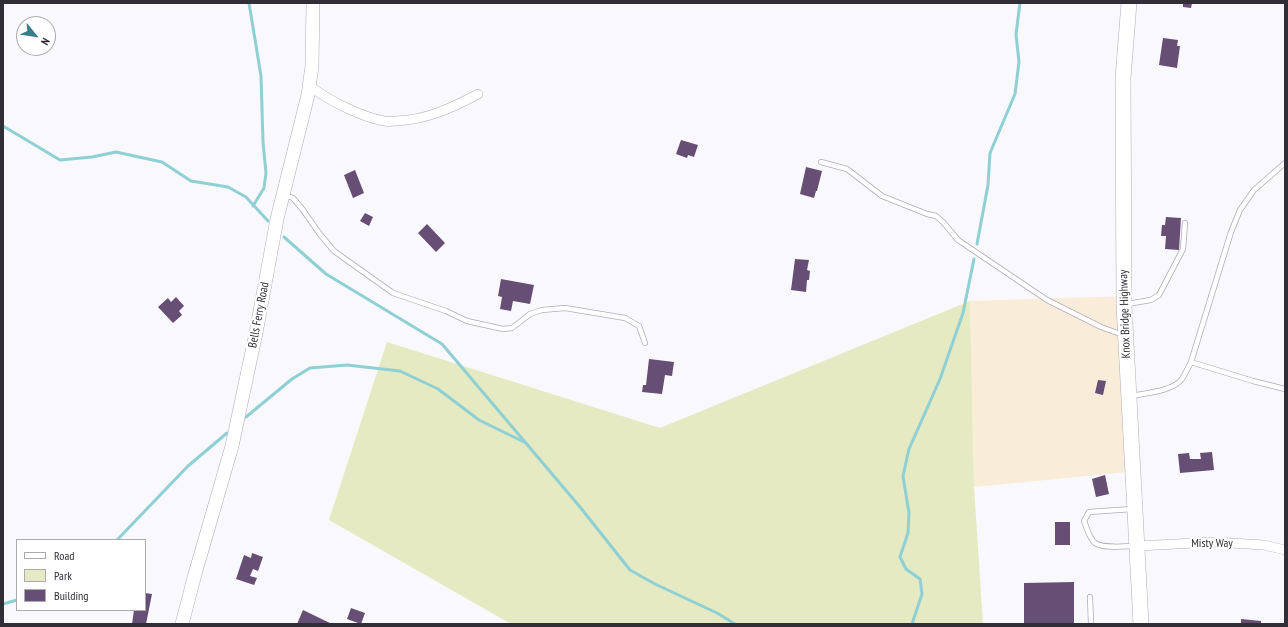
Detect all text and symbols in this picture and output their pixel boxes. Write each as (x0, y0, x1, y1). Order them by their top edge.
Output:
north arrow (16, 16, 56, 56)
text: N (38, 35, 53, 48)
street label: Knox Bridge Highway (1116, 269, 1134, 359)
street label: Bells Ferry Road (246, 281, 272, 349)
street label: Misty Way (1191, 537, 1233, 551)
legend (16, 539, 146, 611)
text: Road (54, 548, 74, 563)
text: Park (54, 568, 72, 583)
text: Building (54, 588, 89, 603)

